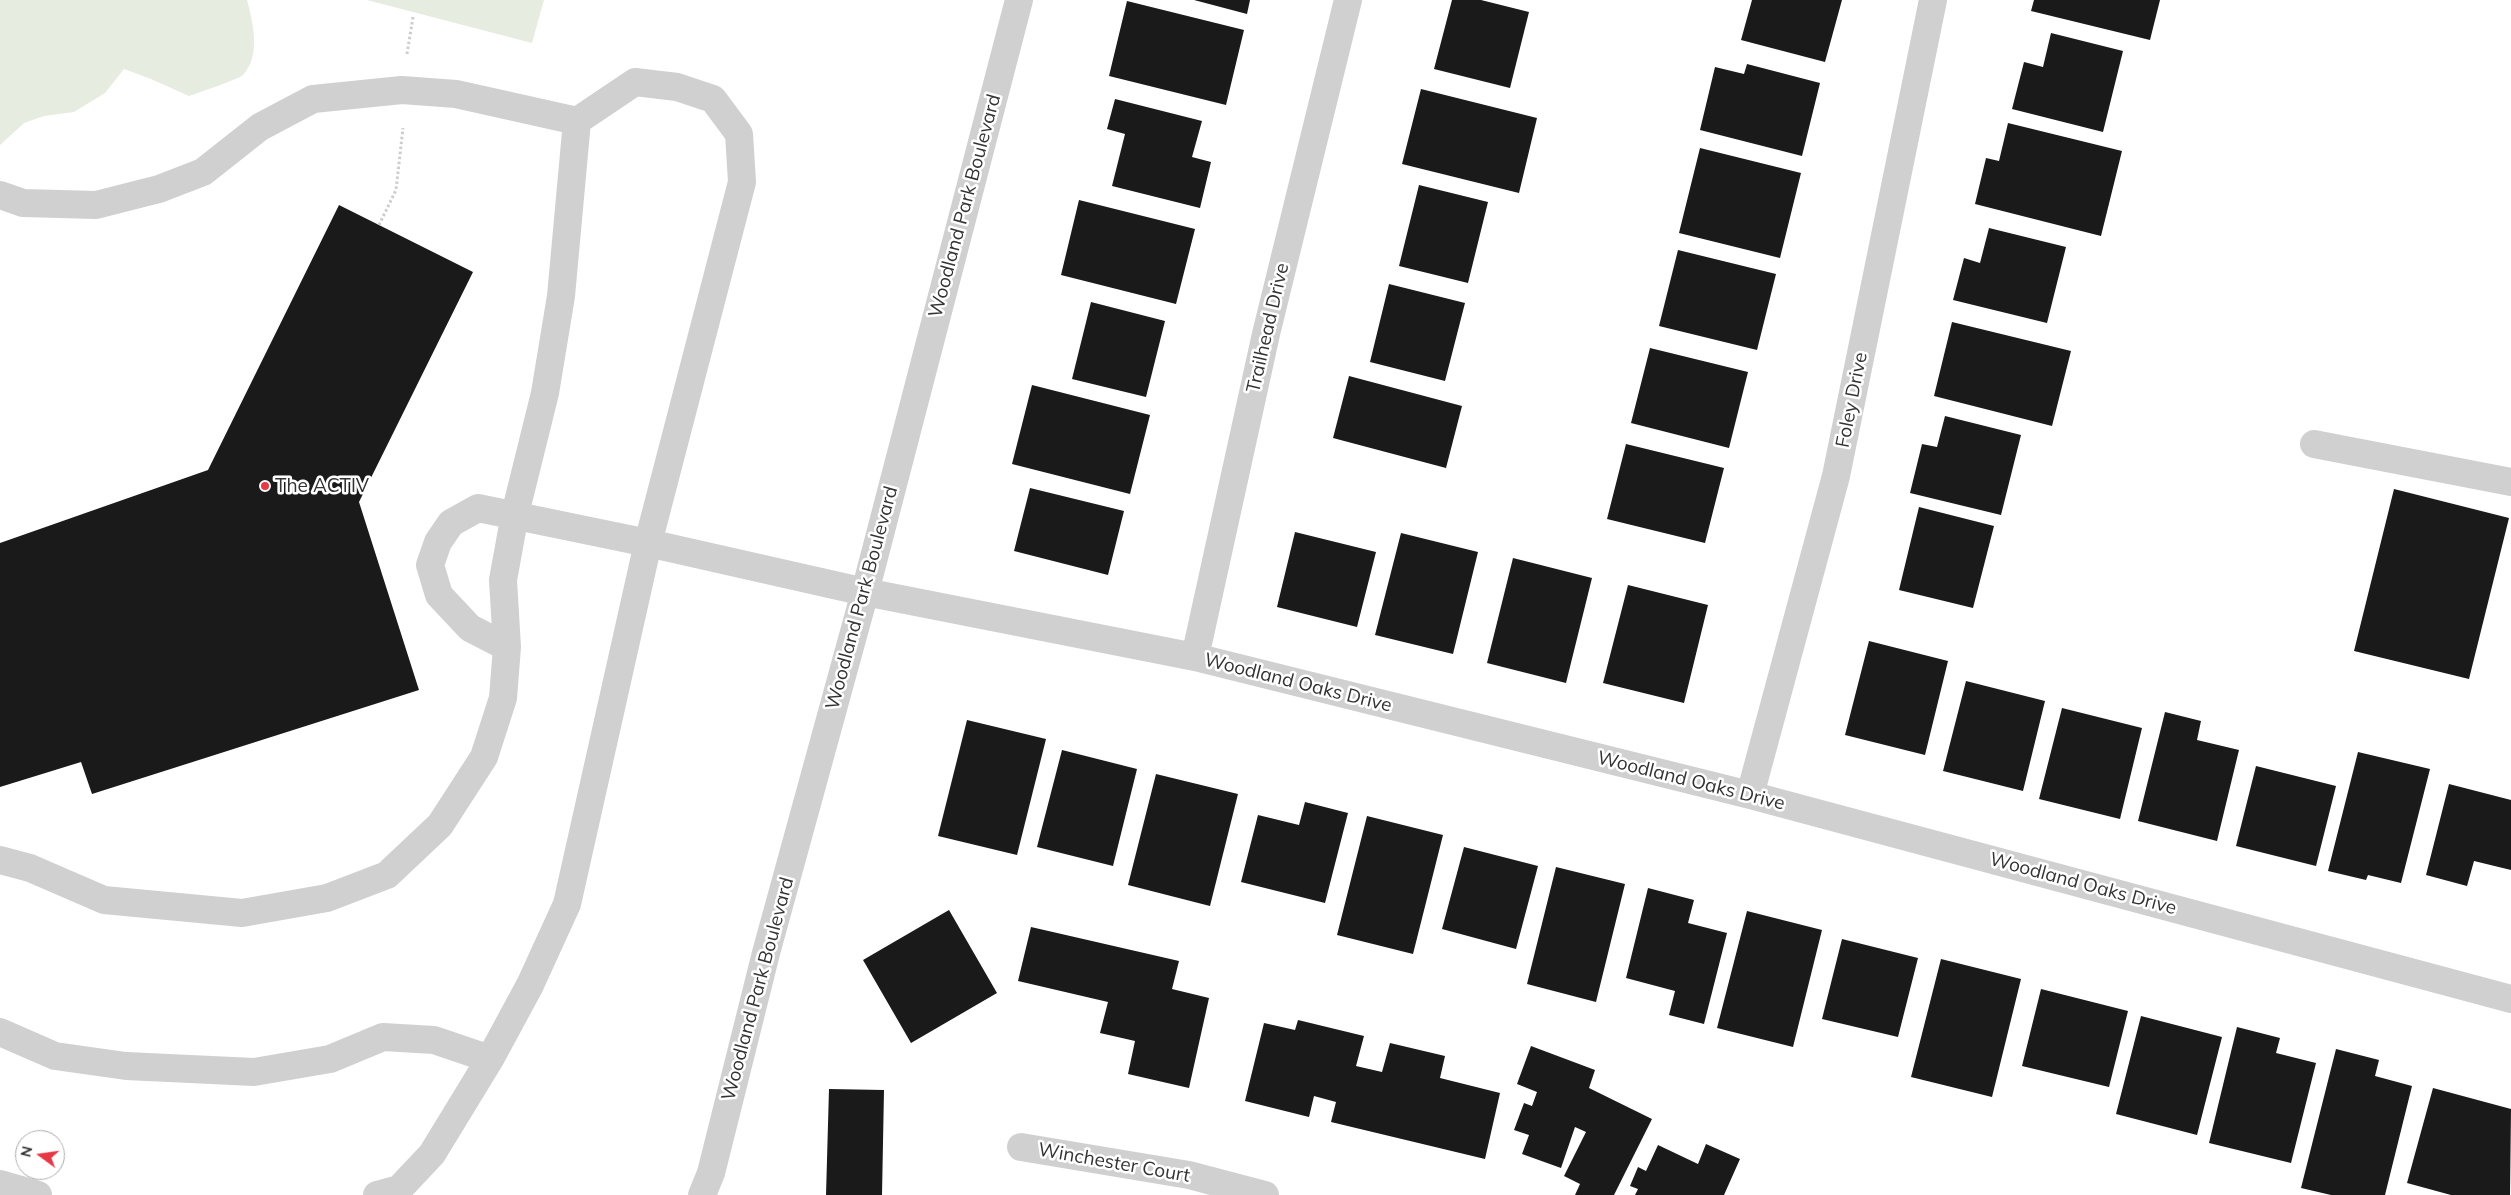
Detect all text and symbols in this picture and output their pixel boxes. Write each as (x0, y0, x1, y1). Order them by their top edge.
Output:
street label: Woodland Park Boulevard (924, 92, 1006, 320)
street label: Trailhead Drive (1242, 261, 1294, 395)
street label: Foley Drive (1832, 350, 1872, 450)
place label: The ACTIV (275, 475, 369, 497)
marker: The ACTIV (259, 480, 271, 492)
street label: Woodland Park Boulevard (821, 484, 903, 712)
street label: Woodland Oaks Drive (1202, 649, 1394, 717)
street label: Woodland Oaks Drive (1595, 747, 1787, 815)
street label: Woodland Oaks Drive (1987, 848, 2179, 920)
street label: Woodland Park Boulevard (717, 875, 799, 1103)
north arrow (15, 1130, 65, 1180)
street label: Winchester Court (1036, 1138, 1192, 1188)
text: N (16, 1144, 36, 1159)

